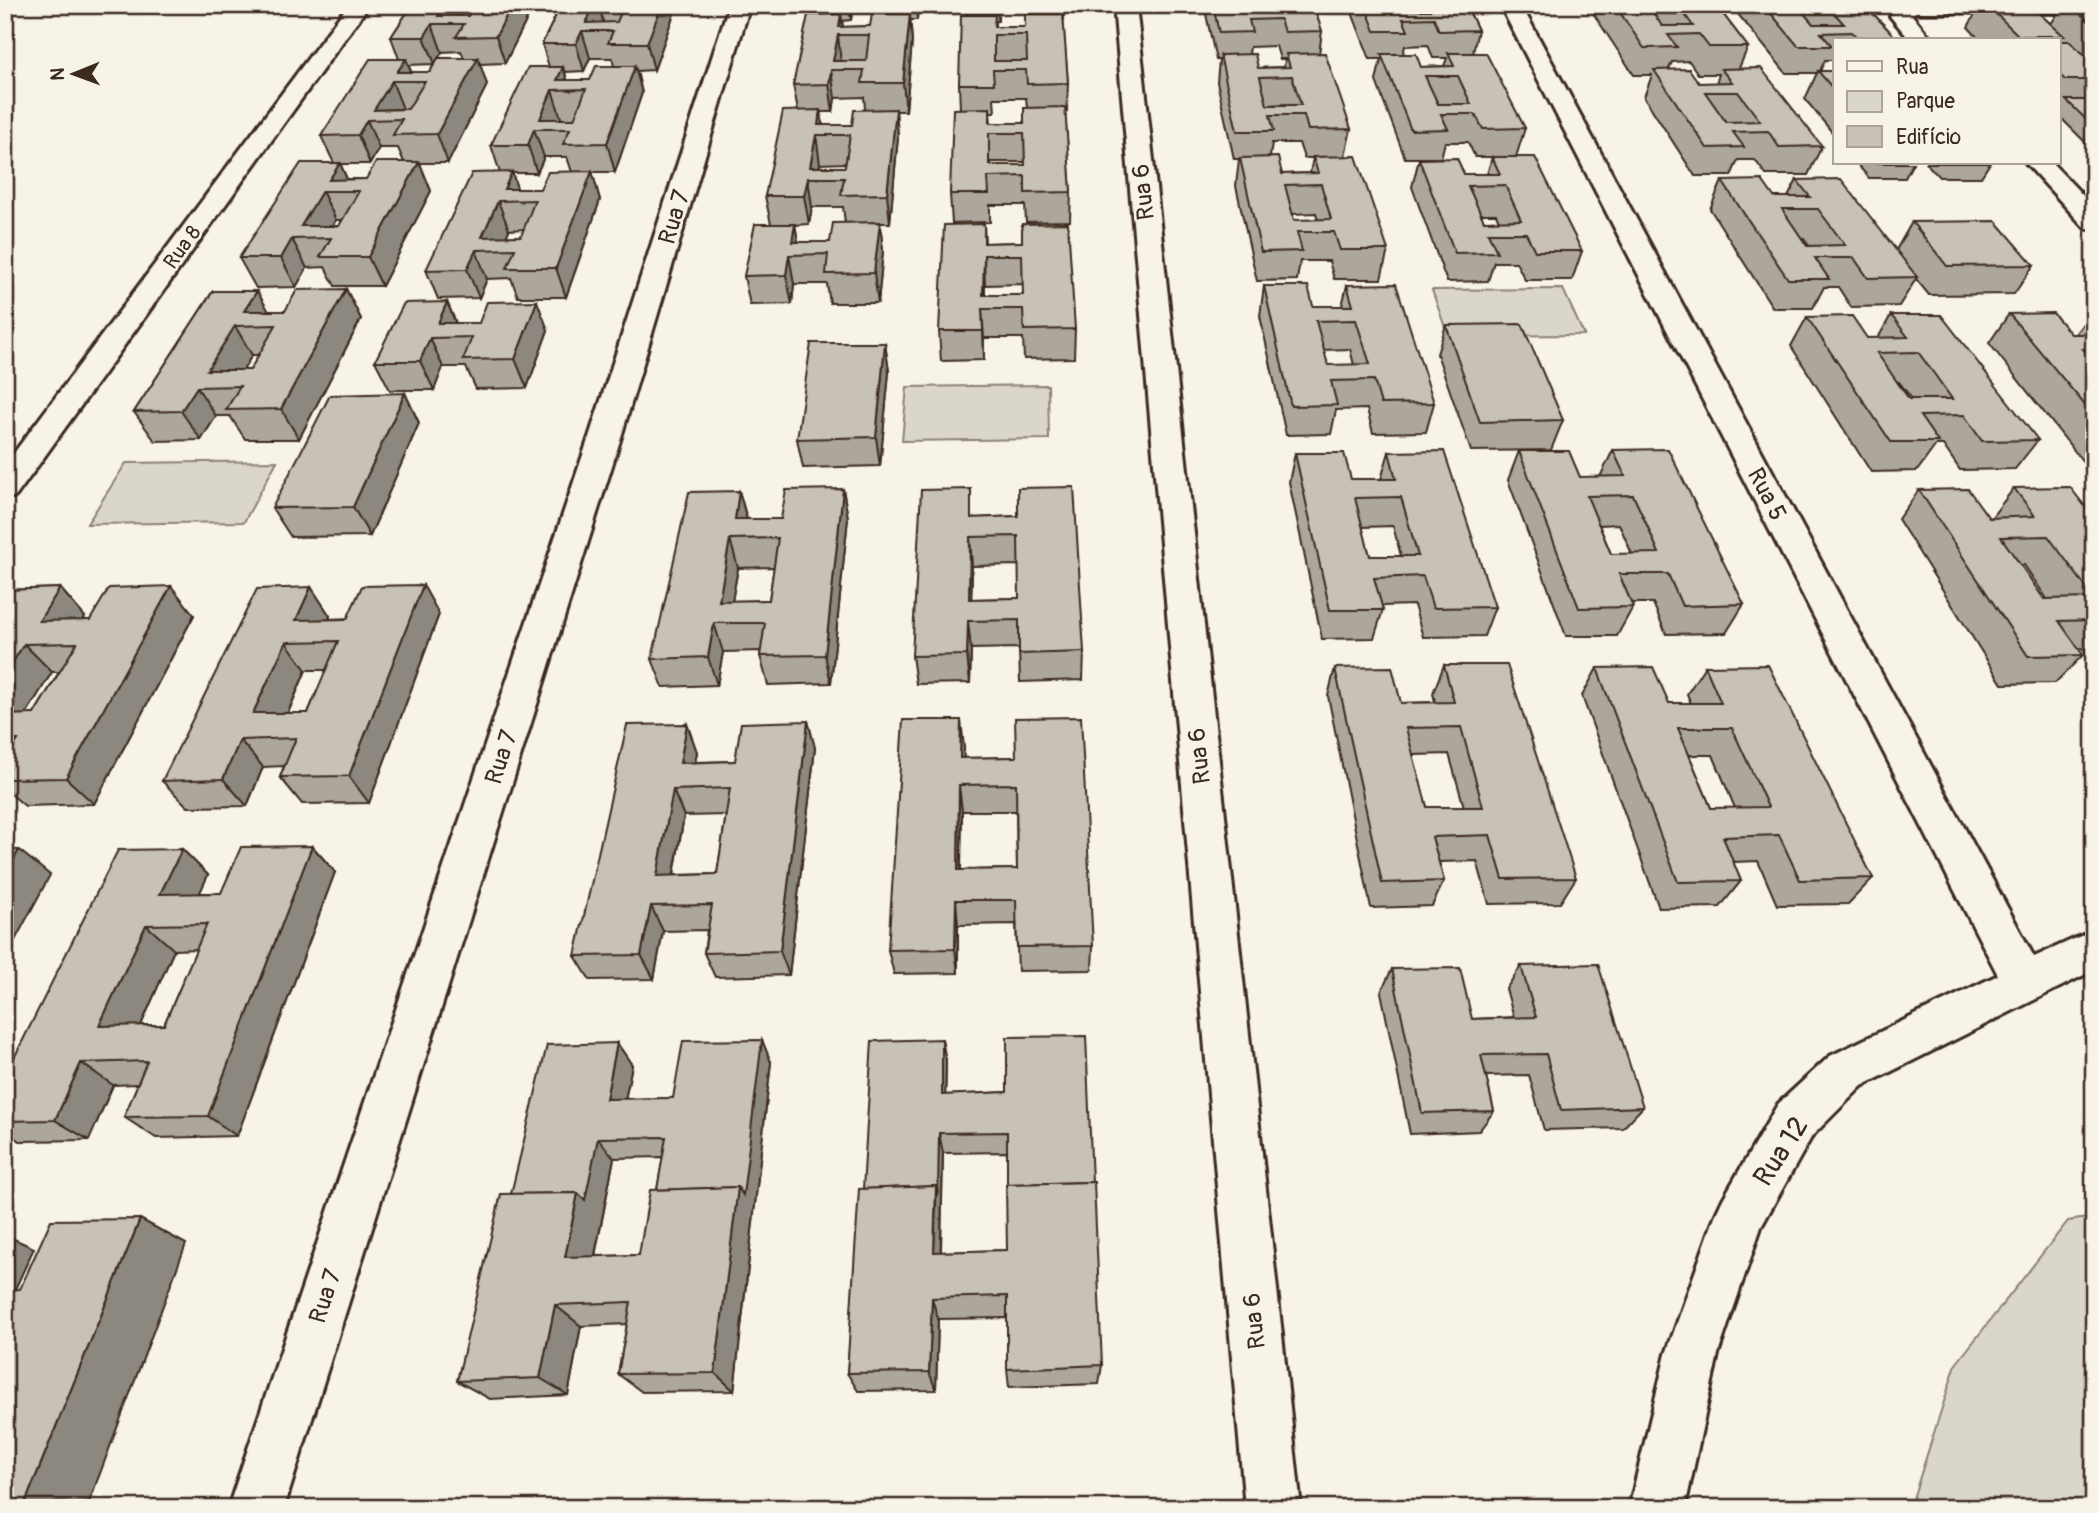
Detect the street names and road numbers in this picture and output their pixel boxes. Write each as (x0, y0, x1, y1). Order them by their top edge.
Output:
street label: Rua 6 (1126, 162, 1161, 221)
street label: Rua 7 (653, 186, 696, 248)
street label: Rua 8 (157, 220, 207, 275)
street label: Rua 5 (1741, 463, 1792, 525)
street label: Rua 7 (479, 726, 524, 788)
street label: Rua 6 (1182, 726, 1217, 785)
street label: Rua 12 (1746, 1110, 1817, 1193)
street label: Rua 7 (303, 1265, 348, 1327)
street label: Rua 6 (1237, 1291, 1272, 1350)

